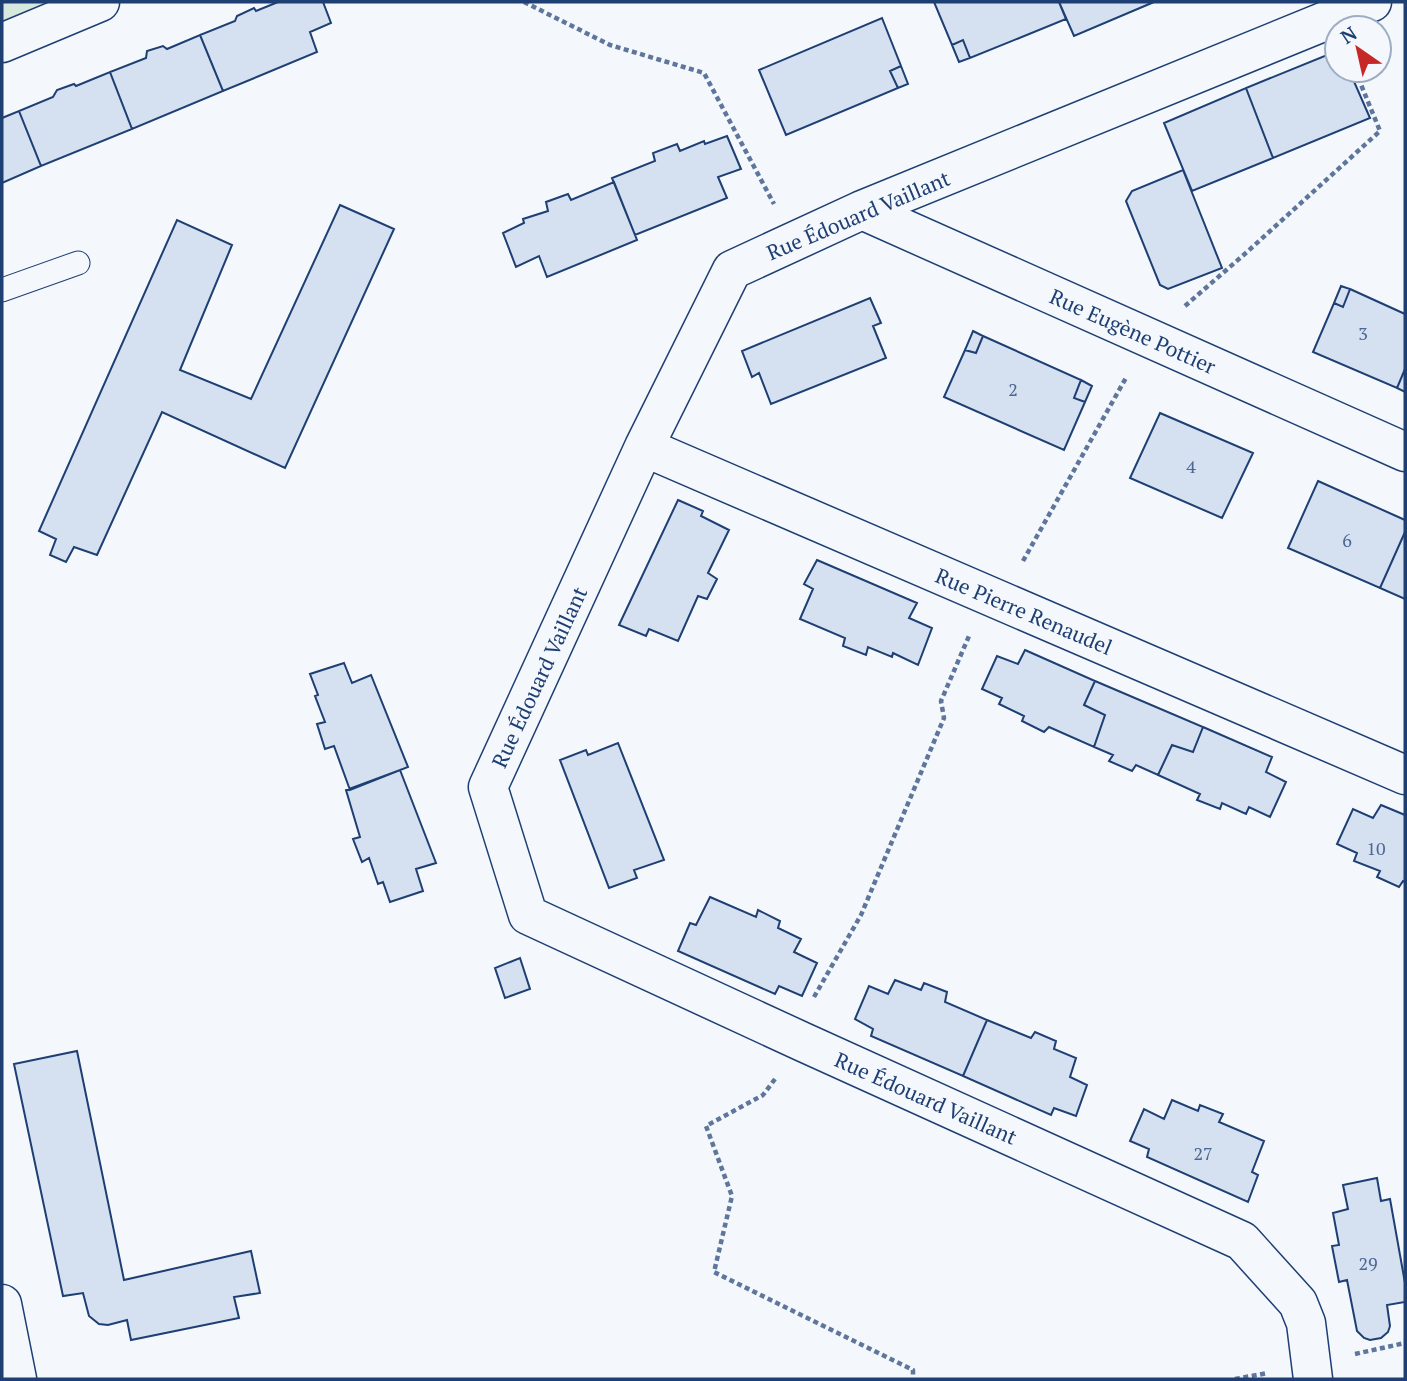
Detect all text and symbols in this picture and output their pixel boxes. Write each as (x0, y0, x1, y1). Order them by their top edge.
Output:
north arrow (1323, 14, 1393, 84)
text: N (1335, 20, 1362, 49)
street label: Rue Édouard Vaillant (762, 164, 954, 266)
street label: Rue Eugène Pottier (1046, 282, 1220, 380)
house number: 3 (1358, 321, 1368, 345)
house number: 2 (1008, 377, 1018, 401)
house number: 4 (1186, 454, 1196, 478)
house number: 6 (1342, 528, 1352, 552)
street label: Rue Pierre Renaudel (931, 561, 1117, 661)
street label: Rue Édouard Vaillant (485, 582, 593, 772)
house number: 10 (1366, 836, 1386, 860)
street label: Rue Édouard Vaillant (831, 1045, 1022, 1151)
house number: 27 (1193, 1141, 1213, 1165)
house number: 29 (1358, 1251, 1378, 1275)

